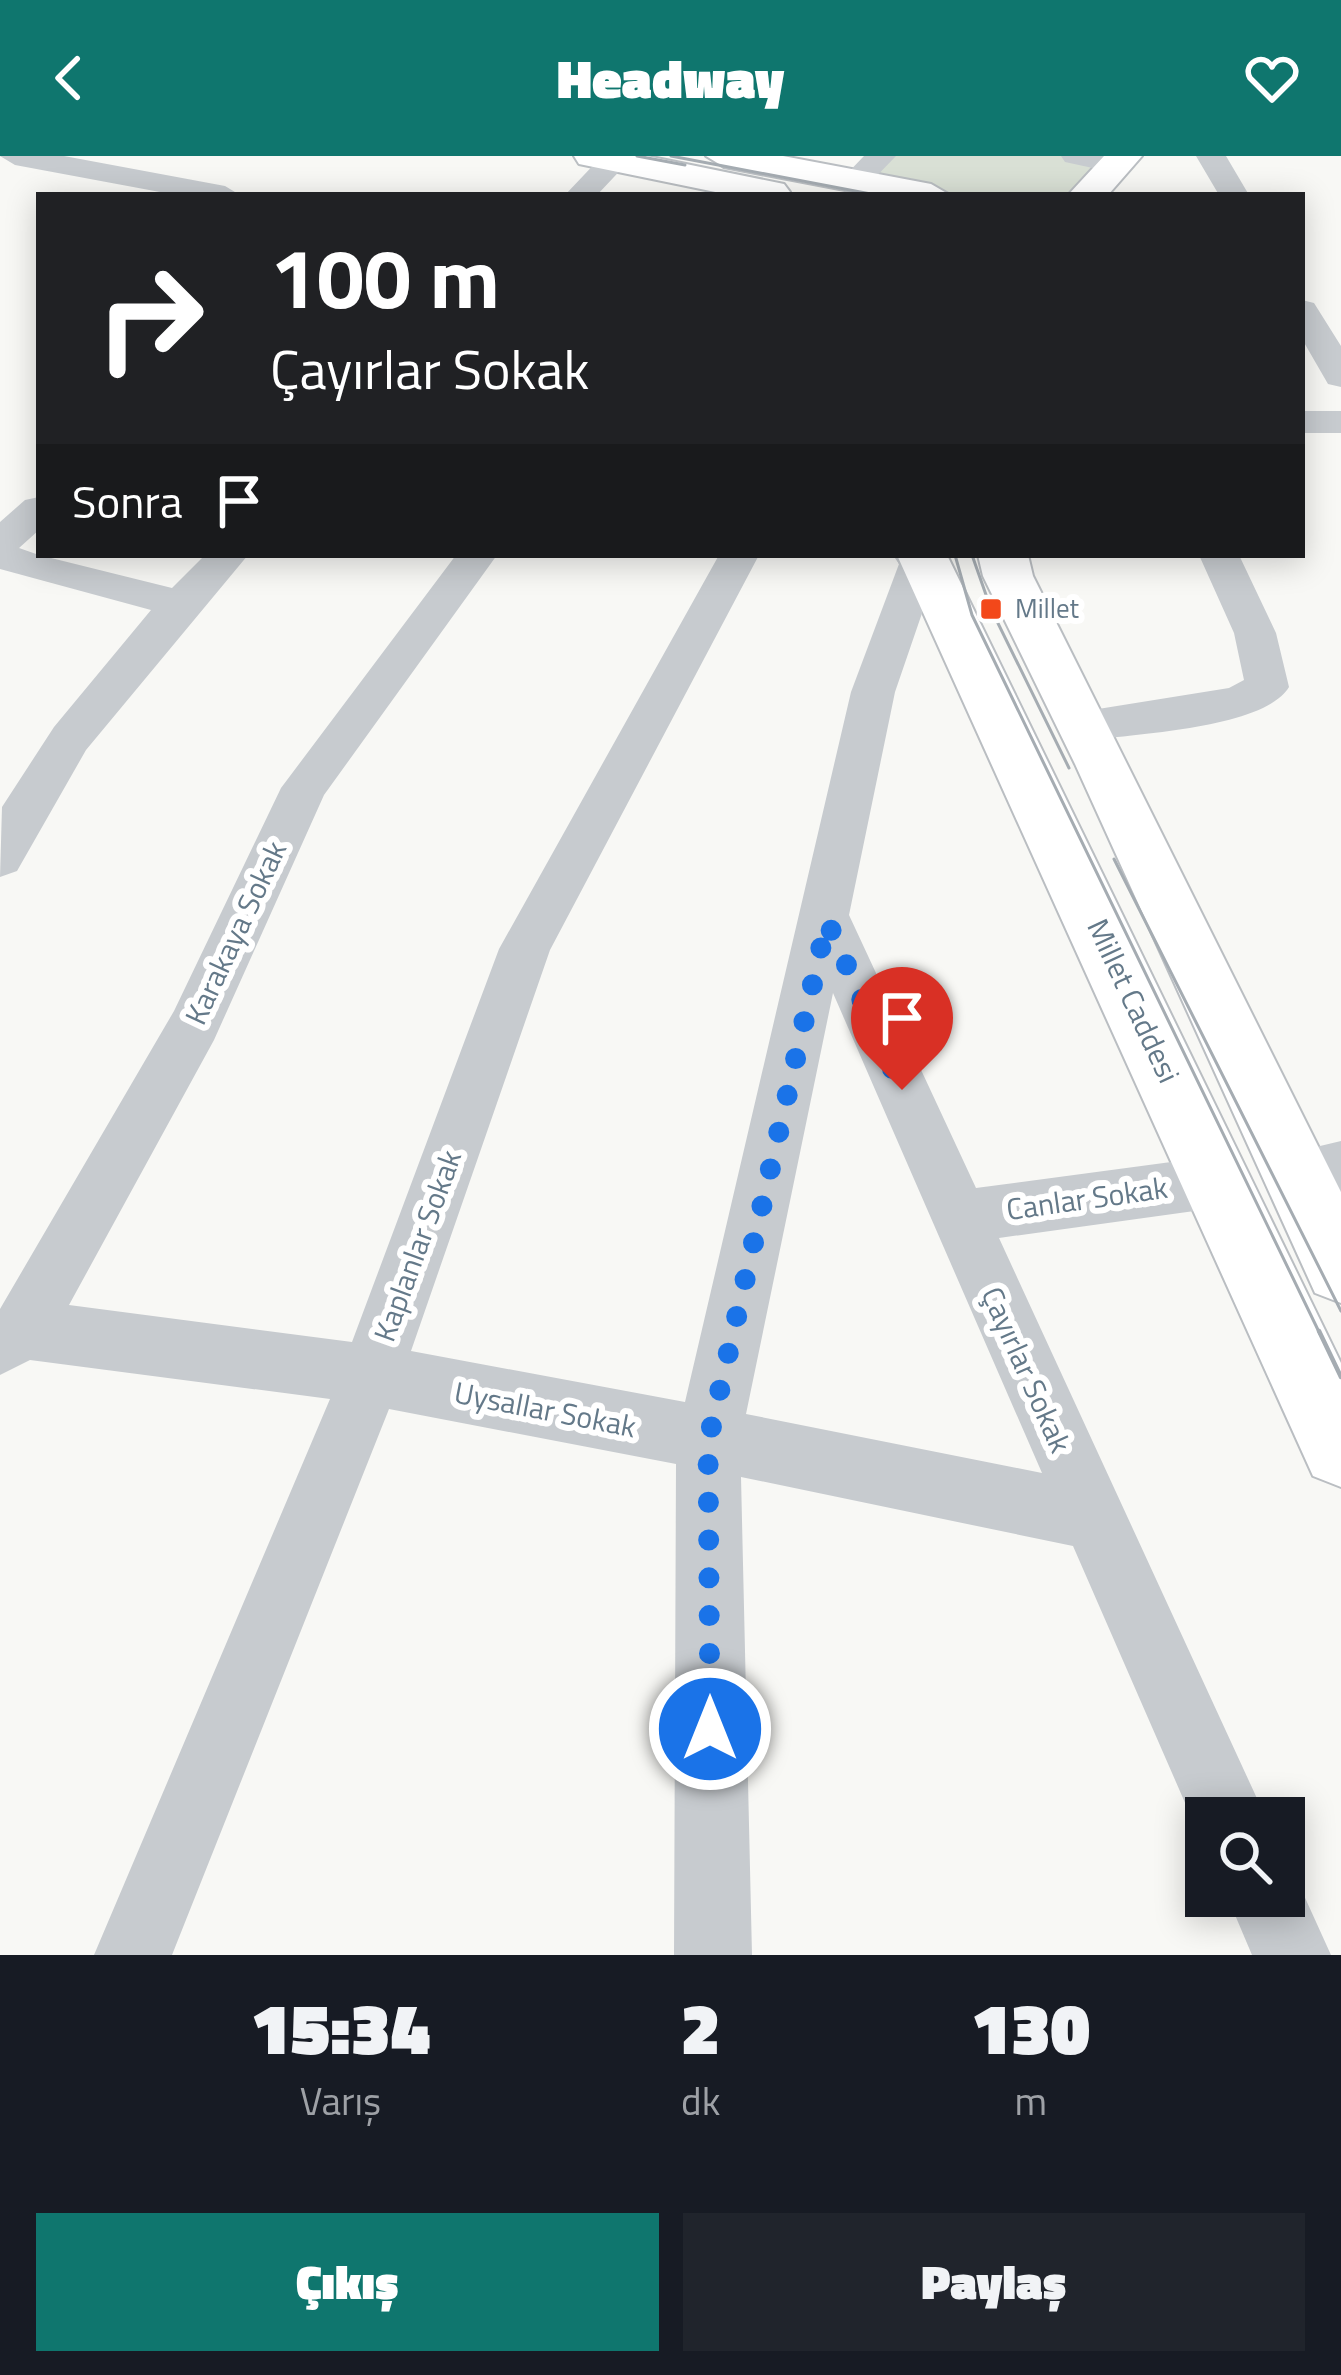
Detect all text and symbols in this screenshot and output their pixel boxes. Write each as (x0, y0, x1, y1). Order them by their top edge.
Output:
text: Headway (557, 37, 784, 119)
icon: back (36, 45, 102, 111)
icon: heart (1239, 45, 1305, 111)
text: 100 m (270, 213, 500, 341)
icon: right (72, 240, 228, 396)
text: Çayırlar Sokak (270, 328, 589, 410)
text: Sonra (72, 467, 182, 535)
icon: arrive (206, 468, 272, 534)
place label: Millet (1015, 587, 1080, 628)
marker: Millet (978, 596, 1004, 622)
street label: Karakaya Sokak (172, 833, 298, 1032)
street label: Millet Caddesi (1076, 911, 1192, 1090)
pin (851, 967, 953, 1090)
icon: arrive (869, 985, 935, 1051)
street label: Kaplanlar Sokak (361, 1143, 473, 1348)
street label: Canlar Sokak (1003, 1164, 1170, 1232)
street label: Çayırlar Sokak (970, 1279, 1084, 1460)
street label: Uysallar Sokak (450, 1369, 640, 1449)
position arrow (647, 1666, 773, 1792)
map controls (1185, 1797, 1305, 1917)
button: search (1185, 1797, 1305, 1917)
text: 15:34 (251, 1972, 430, 2082)
text: 2 (681, 1972, 720, 2082)
text: 130 (971, 1972, 1090, 2082)
text: Varış (300, 2071, 381, 2130)
text: dk (681, 2071, 720, 2130)
text: m (1014, 2071, 1047, 2130)
button: Çıkış (36, 2213, 659, 2351)
button: Paylaş (683, 2213, 1305, 2351)

